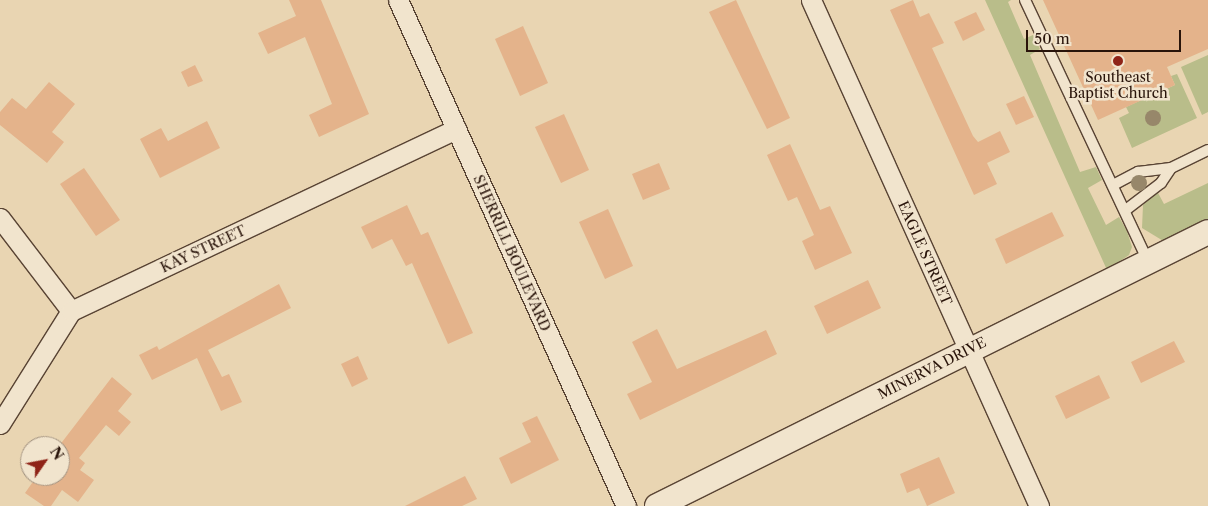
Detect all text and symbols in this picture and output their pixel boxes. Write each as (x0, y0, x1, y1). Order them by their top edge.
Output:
scale bar (1028, 20, 1183, 52)
text: 50 m (1034, 29, 1070, 48)
marker: Southeast Baptist Church (1112, 55, 1124, 67)
place label: Southeast Baptist Church (1068, 69, 1168, 102)
street label: SHERRILL BOULEVARD (470, 172, 554, 334)
street label: EAGLE STREET (894, 198, 956, 308)
street label: KAY STREET (157, 222, 249, 276)
street label: MINERVA DRIVE (875, 333, 989, 403)
north arrow (20, 436, 70, 486)
text: N (46, 443, 68, 463)

